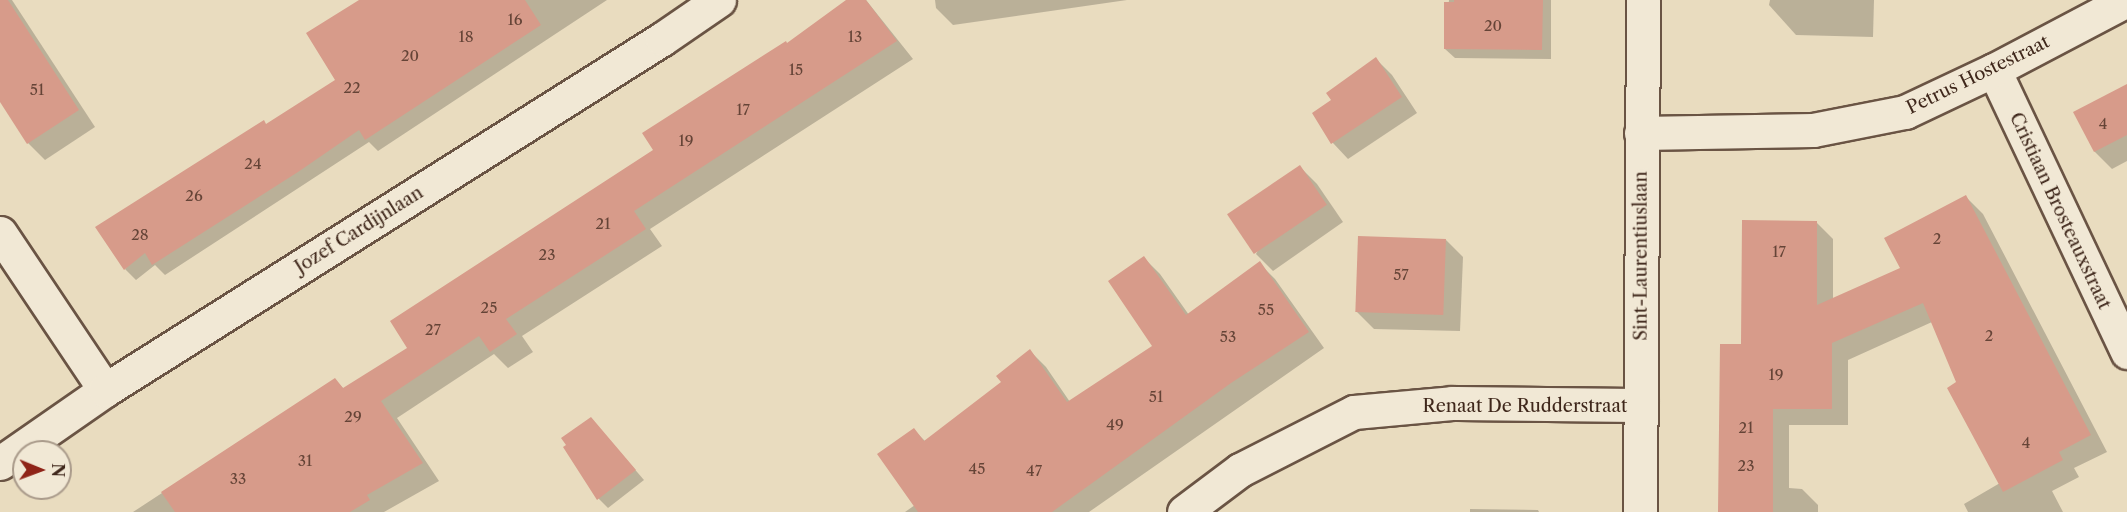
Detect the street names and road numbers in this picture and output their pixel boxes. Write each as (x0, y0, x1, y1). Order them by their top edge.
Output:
street label: Petrus Hostestraat (1903, 31, 2053, 119)
street label: Cristiaan Brosteauxstraat (2005, 109, 2115, 313)
street label: Sint-Laurentiuslaan (1630, 171, 1652, 341)
street label: Jozef Cardijnlaan (291, 182, 427, 278)
street label: Renaat De Rudderstraat (1423, 395, 1627, 417)

